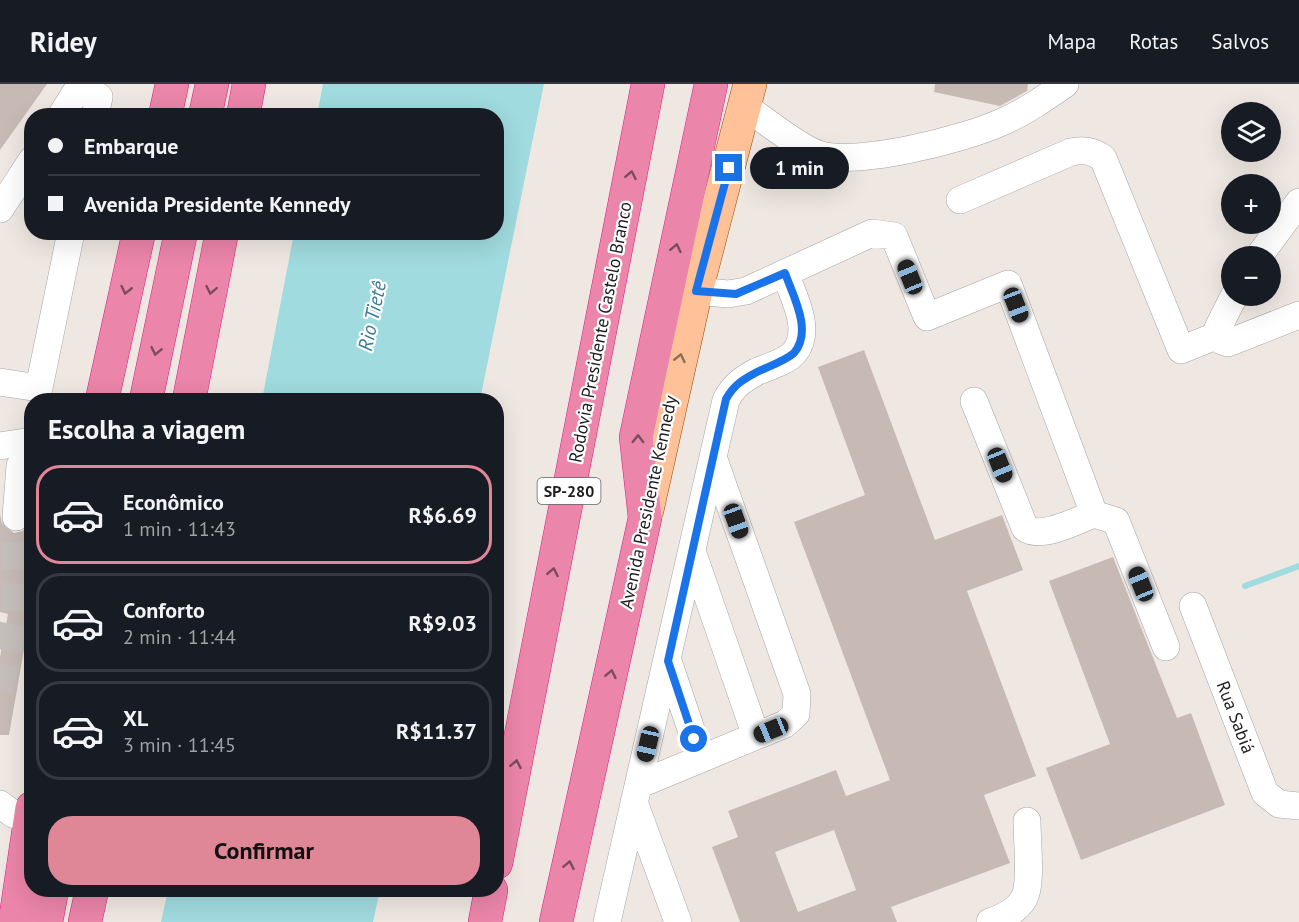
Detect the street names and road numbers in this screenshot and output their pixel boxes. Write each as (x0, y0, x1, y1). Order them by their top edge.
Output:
street label: Rodovia Presidente Castelo Branco (563, 200, 637, 464)
street label: Avenida Presidente Kennedy (614, 393, 682, 611)
road number: SP-280 (538, 478, 600, 504)
street label: Rua Sabiá (1212, 677, 1260, 757)

